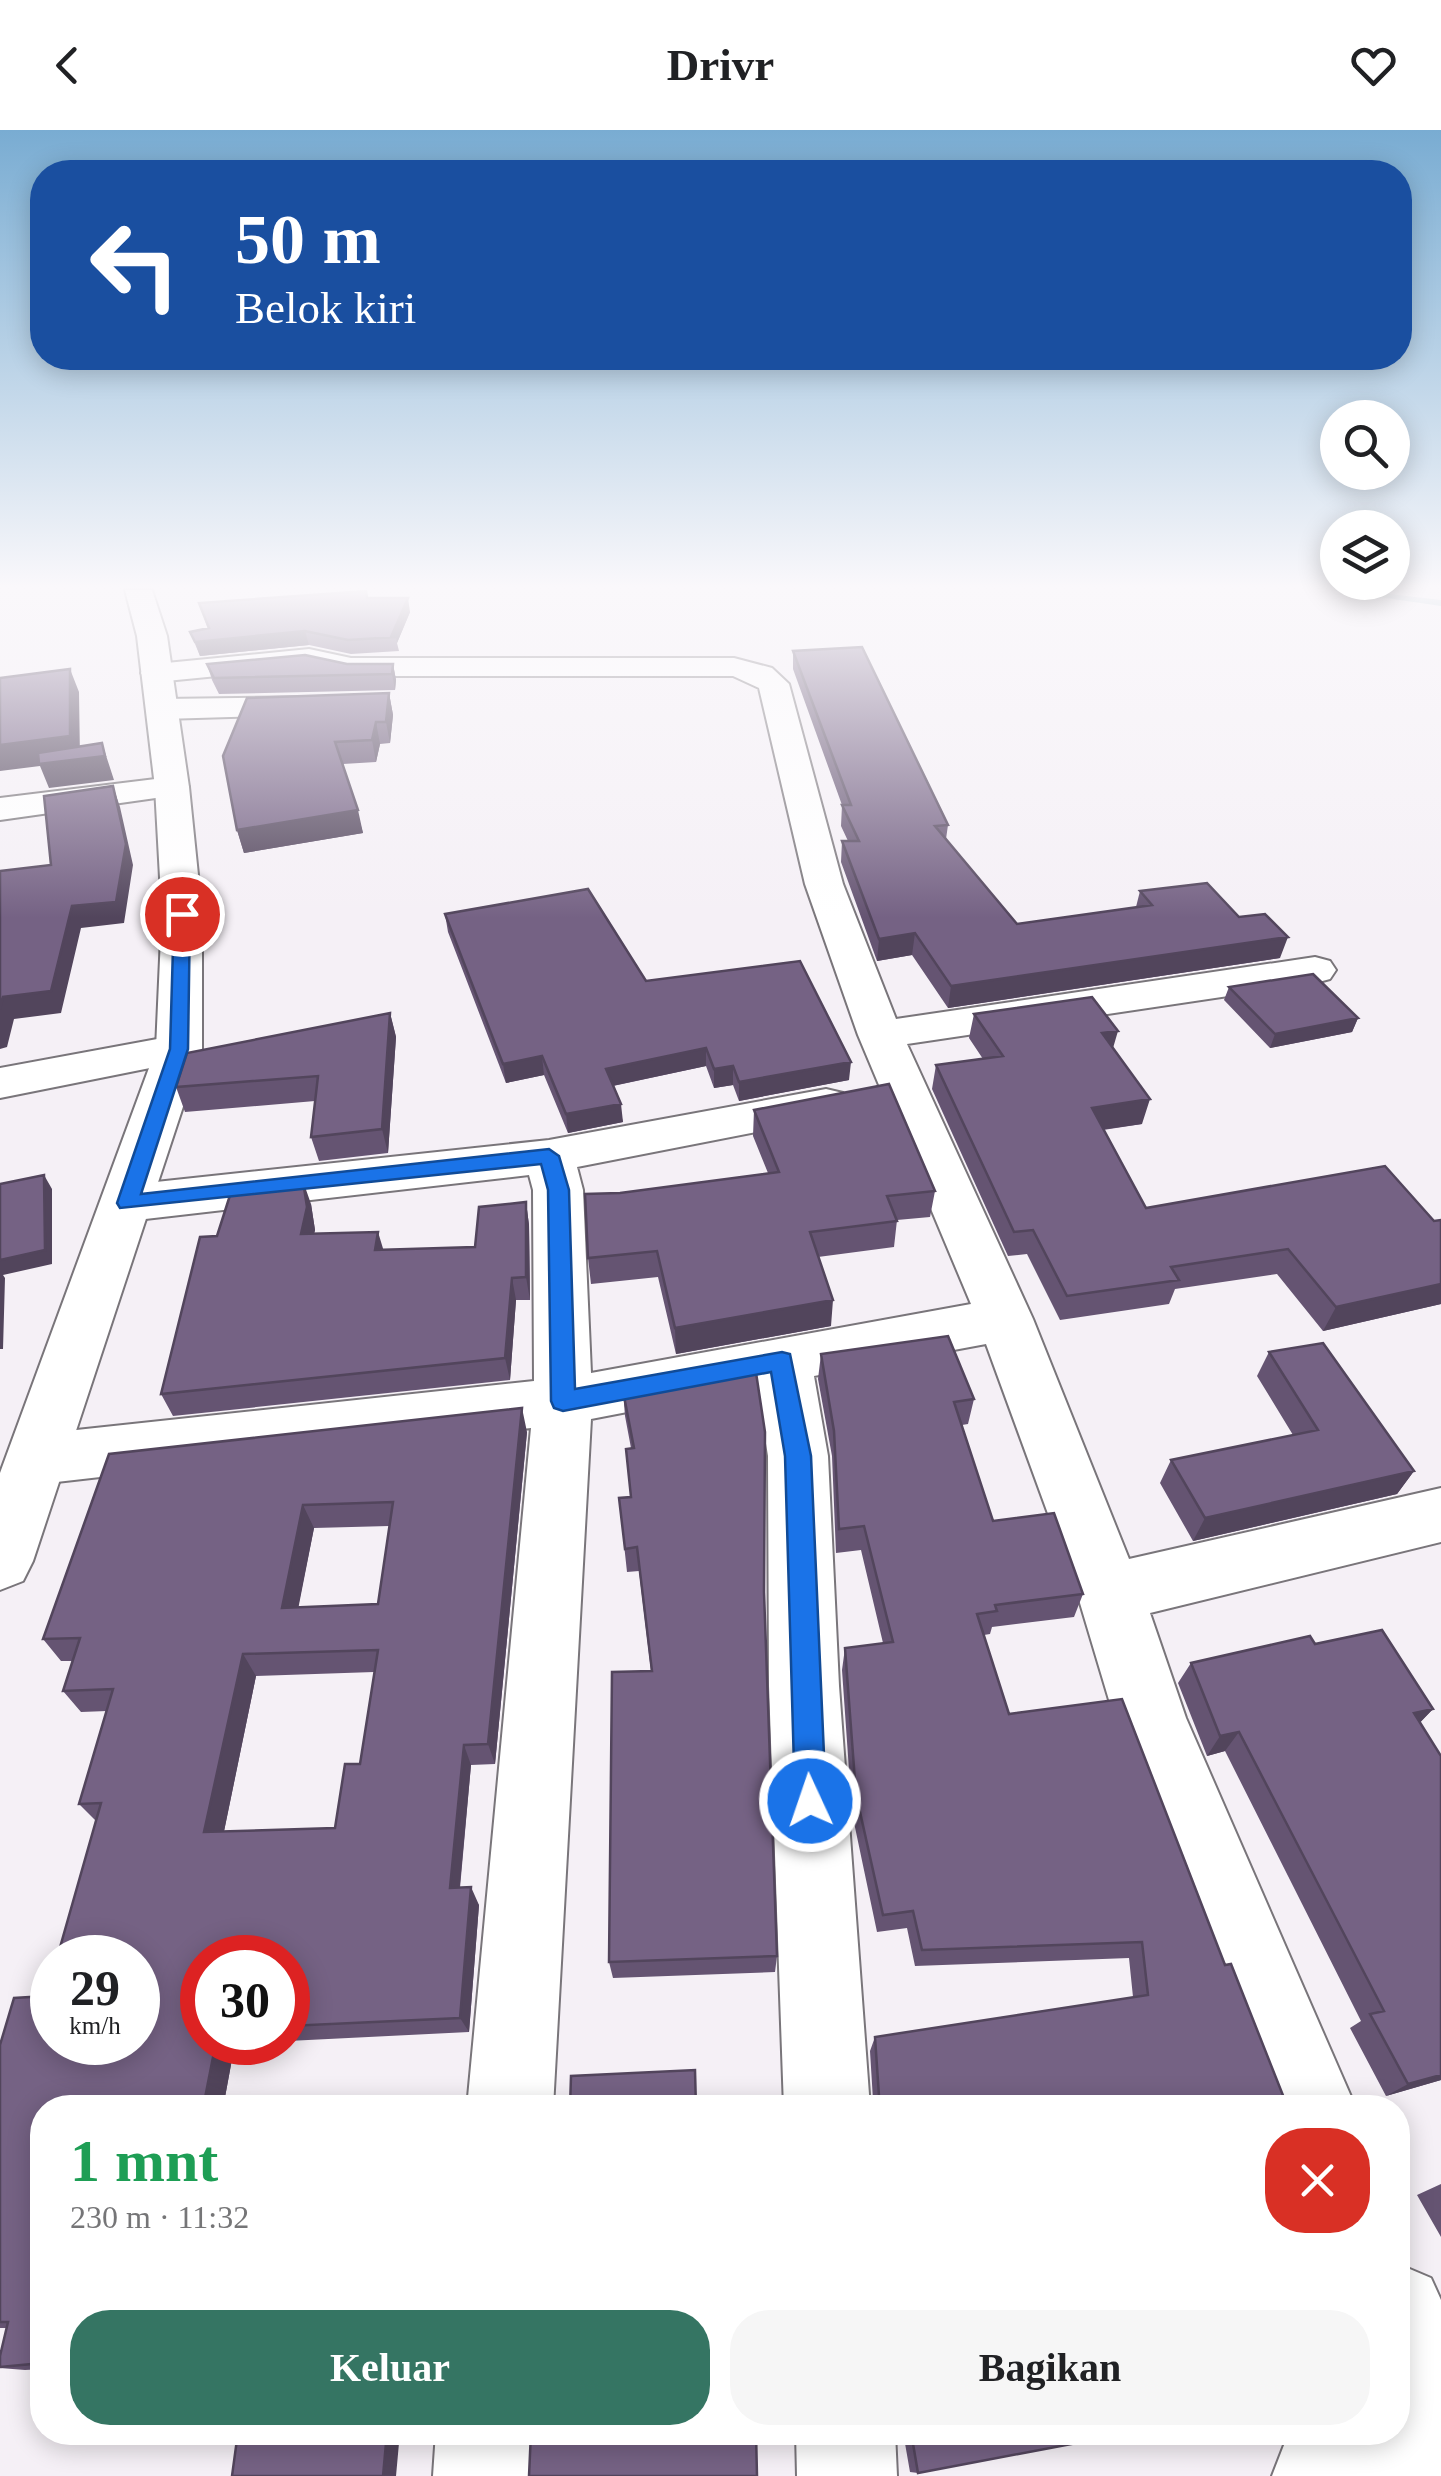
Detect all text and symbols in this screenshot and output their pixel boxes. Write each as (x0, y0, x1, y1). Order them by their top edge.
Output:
icon: back (40, 38, 95, 93)
icon: heart (1346, 38, 1401, 93)
text: Drivr (667, 40, 774, 90)
icon: left (70, 200, 200, 330)
text: 50 m (235, 201, 381, 278)
text: Belok kiri (235, 283, 416, 333)
map controls (1320, 400, 1410, 600)
button: search (1320, 400, 1410, 490)
button: layers (1320, 510, 1410, 600)
pin (140, 872, 225, 957)
icon: arrive (155, 887, 210, 942)
position arrow (758, 1749, 862, 1853)
speed limit sign: 30 (180, 1935, 310, 2065)
text: 29 (70, 1960, 120, 2016)
text: km/h (69, 2012, 121, 2039)
text: 1 mnt (70, 2128, 218, 2194)
button: close (1265, 2128, 1370, 2233)
text: 230 m · 11:32 (70, 2199, 249, 2235)
button: Keluar (70, 2310, 710, 2425)
button: Bagikan (730, 2310, 1370, 2425)

